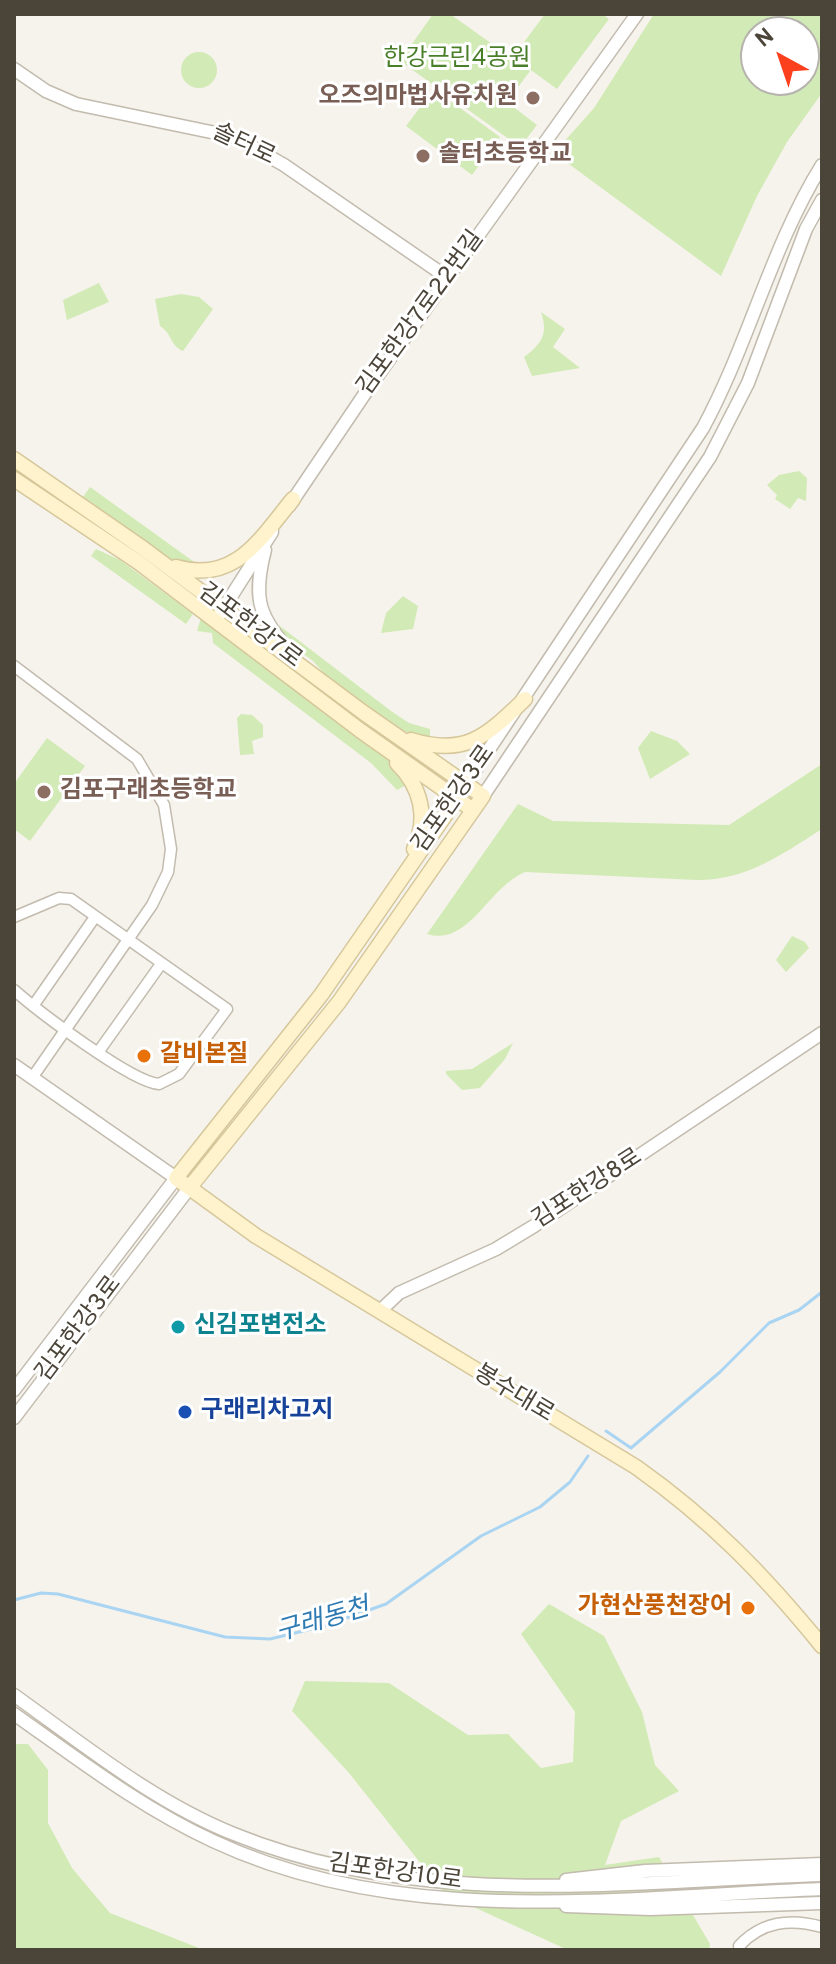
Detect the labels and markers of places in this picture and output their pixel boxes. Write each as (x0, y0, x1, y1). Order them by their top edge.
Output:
place label: 오즈의마법사유치원 (318, 84, 517, 112)
marker: 오즈의마법사유치원 (524, 89, 542, 107)
place label: 솔터초등학교 (439, 142, 571, 170)
marker: 솔터초등학교 (414, 147, 432, 165)
place label: 김포구래초등학교 (60, 778, 237, 806)
marker: 김포구래초등학교 (35, 783, 53, 801)
place label: 갈비본질 (160, 1042, 248, 1070)
marker: 갈비본질 (135, 1047, 153, 1065)
place label: 신김포변전소 (194, 1313, 326, 1341)
marker: 신김포변전소 (169, 1318, 187, 1336)
place label: 구래리차고지 (201, 1398, 333, 1426)
marker: 구래리차고지 (176, 1403, 194, 1421)
place label: 가현산풍천장어 (577, 1594, 732, 1622)
marker: 가현산풍천장어 (739, 1599, 757, 1617)

